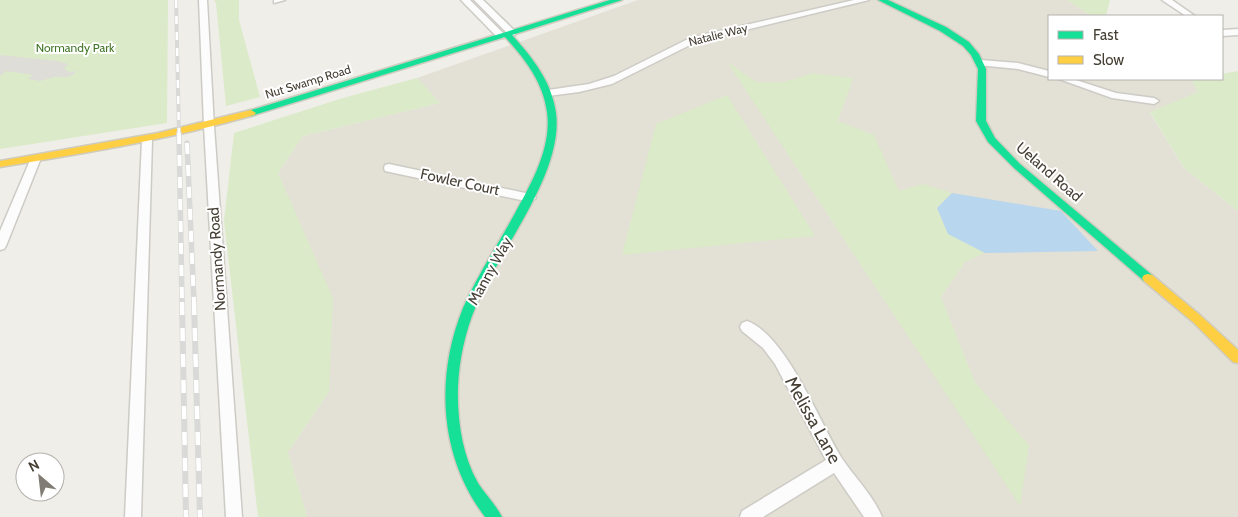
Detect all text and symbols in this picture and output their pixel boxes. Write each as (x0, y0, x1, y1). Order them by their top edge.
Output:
legend (1048, 15, 1223, 80)
street label: Natalie Way (687, 20, 749, 49)
text: Fast (1093, 26, 1118, 44)
park label: Normandy Park (36, 40, 115, 55)
text: Slow (1093, 51, 1124, 69)
street label: Nut Swamp Road (263, 61, 352, 102)
street label: Ueland Road (1012, 138, 1086, 206)
street label: Fowler Court (419, 165, 501, 199)
street label: Normandy Road (204, 207, 230, 311)
street label: Manny Way (464, 234, 516, 308)
street label: Melissa Lane (780, 373, 846, 467)
north arrow (15, 452, 65, 502)
text: N (25, 455, 42, 476)

